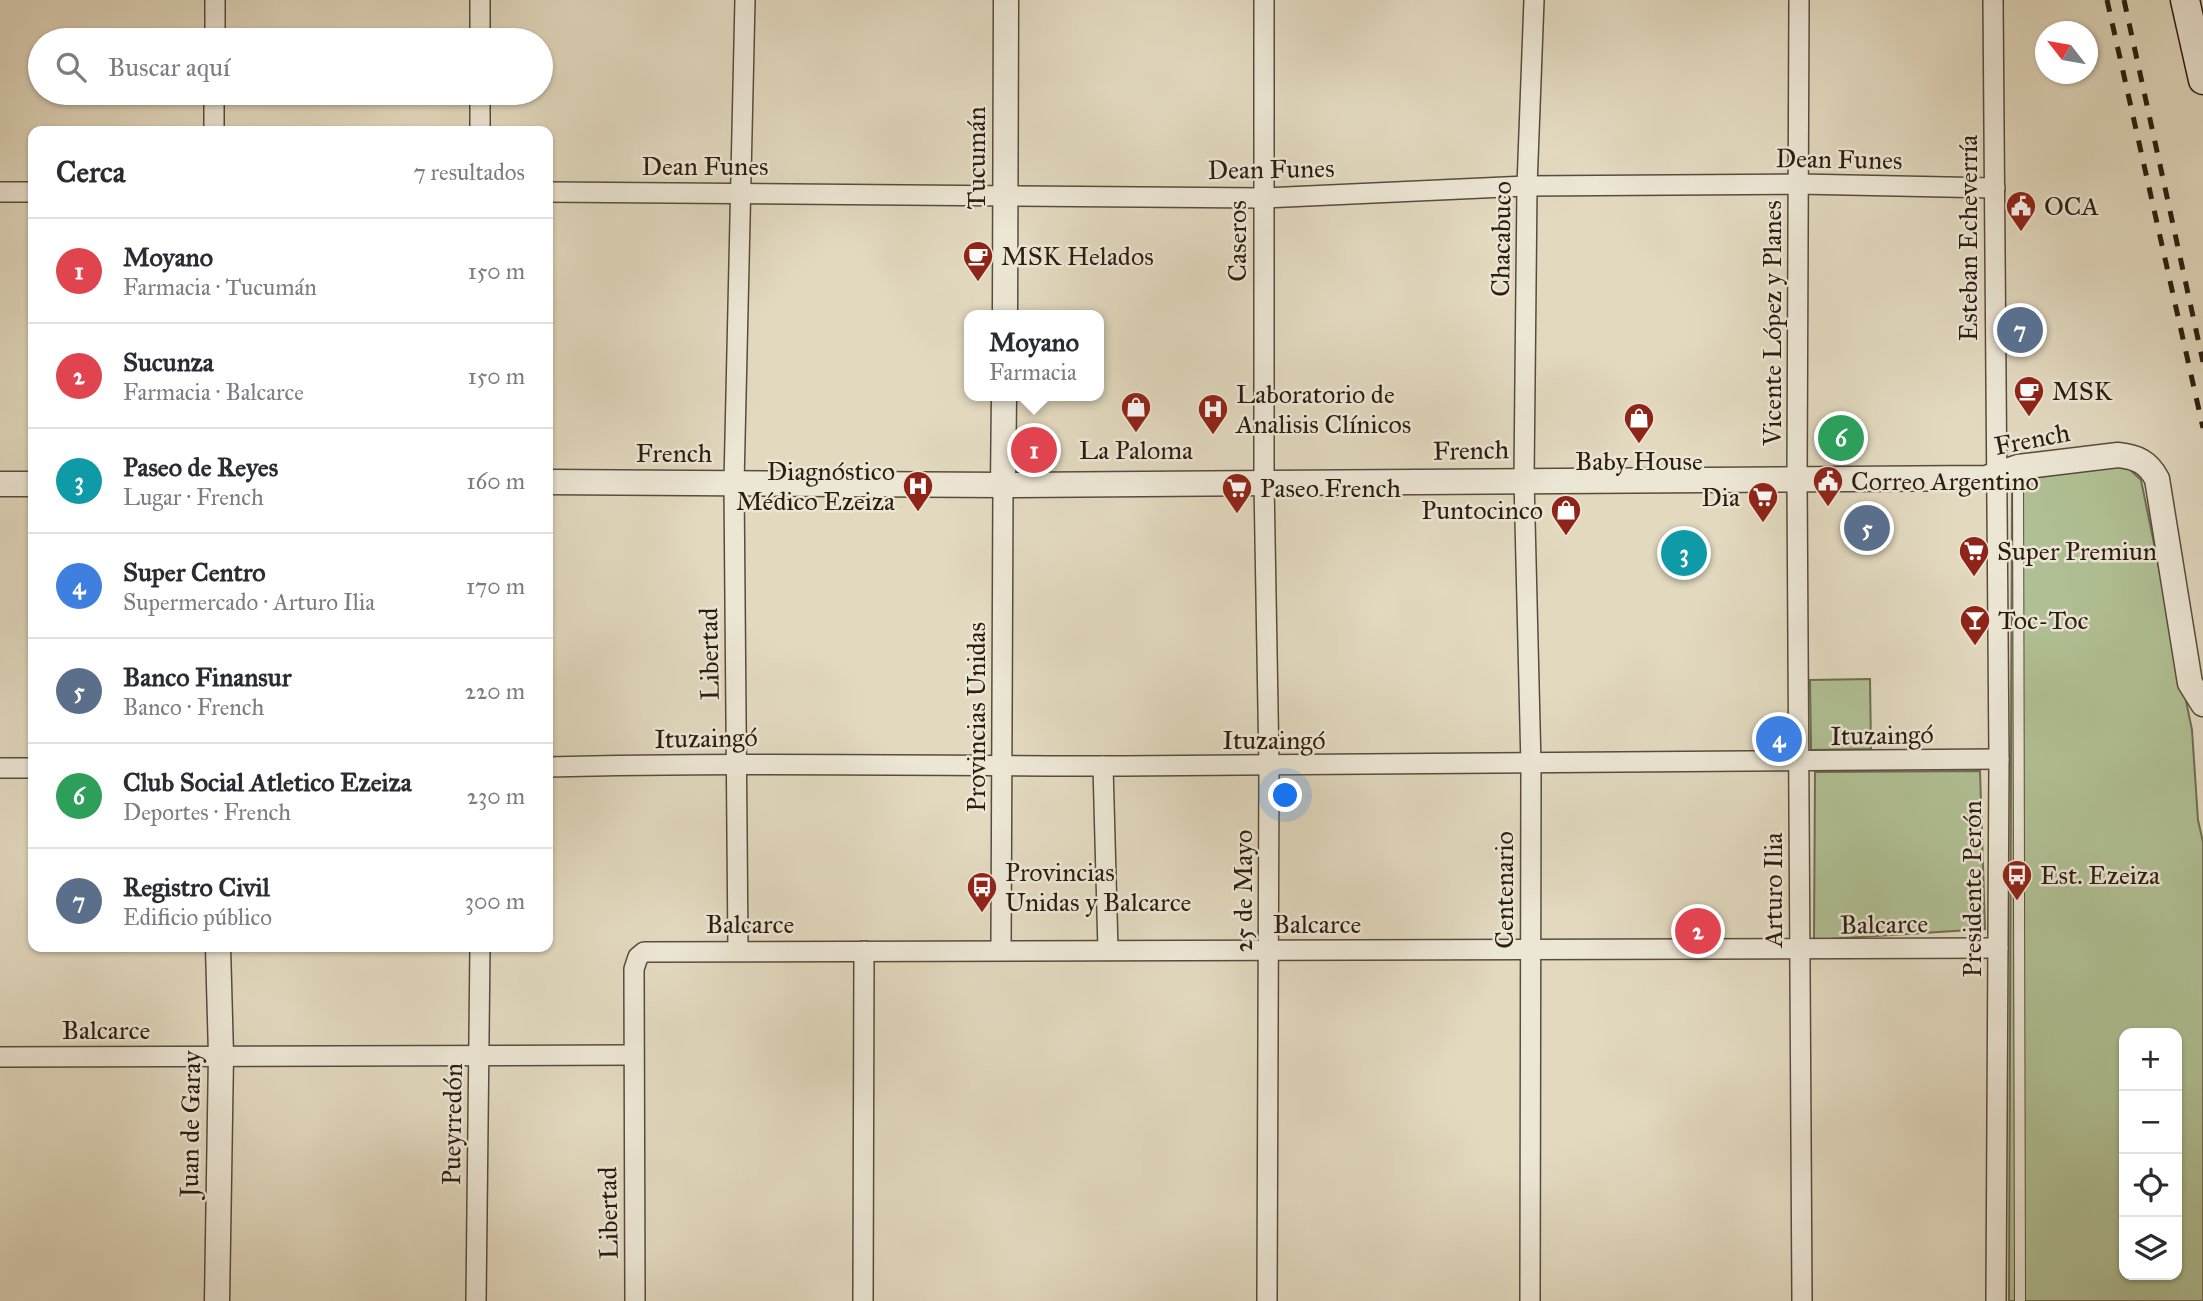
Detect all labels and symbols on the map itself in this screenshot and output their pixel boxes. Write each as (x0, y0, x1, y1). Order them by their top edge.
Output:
north arrow (2035, 21, 2098, 84)
street label: Tucumán (960, 107, 992, 209)
street label: Esteban Echeverría (1952, 135, 1984, 341)
street label: Dean Funes (1775, 142, 1903, 176)
street label: Dean Funes (642, 150, 768, 182)
street label: Dean Funes (1207, 152, 1335, 186)
street label: Chacabuco (1484, 181, 1518, 297)
public building icon: OCA (2004, 189, 2038, 233)
place label: OCA (2044, 190, 2100, 222)
street label: Caseros (1221, 200, 1253, 282)
street label: Vicente López y Planes (1756, 200, 1788, 447)
cafe icon: MSK Helados (961, 239, 995, 283)
place label: MSK Helados (1001, 240, 1154, 272)
pin: 7 (1997, 304, 2043, 356)
cafe icon: MSK (2012, 374, 2046, 418)
place label: MSK (2052, 375, 2113, 407)
place label: Laboratorio de Analisis Clínicos (1235, 378, 1411, 440)
shop icon: La Paloma (1119, 390, 1153, 434)
hospital icon: Laboratorio de Analisis Clínicos (1196, 392, 1230, 436)
shop icon: Baby House (1622, 401, 1656, 445)
pin: 6 (1818, 412, 1864, 464)
street label: French (1992, 416, 2073, 462)
pin: 1 (1011, 424, 1057, 476)
street label: French (1433, 433, 1510, 467)
place label: La Paloma (1079, 434, 1193, 466)
street label: French (636, 437, 713, 469)
place label: Baby House (1575, 445, 1703, 477)
place label: Diagnóstico Médico Ezeiza (736, 455, 895, 517)
public building icon: Correo Argentino (1811, 464, 1845, 508)
place label: Correo Argentino (1851, 465, 2039, 497)
hospital icon: Diagnóstico Médico Ezeiza (901, 469, 935, 513)
supermarket icon: Paseo French (1220, 471, 1254, 515)
place label: Paseo French (1260, 472, 1401, 504)
supermarket icon: Dia (1746, 480, 1780, 524)
place label: Dia (1701, 481, 1740, 513)
shop icon: Puntocinco (1549, 493, 1583, 537)
place label: Puntocinco (1421, 494, 1543, 526)
pin: 5 (1844, 502, 1890, 554)
pin: 3 (1661, 527, 1707, 579)
supermarket icon: Super Premiun (1957, 534, 1991, 578)
place label: Super Premiun (1997, 535, 2157, 567)
bar icon: Toc-Toc (1958, 603, 1992, 647)
place label: Toc-Toc (1998, 604, 2089, 636)
street label: Libertad (692, 607, 726, 701)
street label: Provincias Unidas (960, 622, 992, 812)
pin: 4 (1756, 713, 1802, 765)
street label: Ituzaingó (1830, 718, 1934, 752)
street label: Ituzaingó (654, 721, 758, 755)
street label: Ituzaingó (1222, 724, 1326, 756)
your location (1268, 778, 1302, 812)
street label: Presidente Perón (1956, 800, 1988, 978)
street label: 25 de Mayo (1227, 830, 1259, 952)
street label: Centenario (1488, 831, 1520, 949)
street label: Arturo Ilia (1757, 832, 1789, 949)
place label: Provincias Unidas y Balcarce (1005, 856, 1192, 918)
bus stop icon: Est. Ezeiza (2000, 858, 2034, 902)
place label: Est. Ezeiza (2040, 859, 2160, 891)
bus stop icon: Provincias Unidas y Balcarce (965, 870, 999, 914)
pin: 2 (1675, 905, 1721, 957)
street label: Balcarce (1839, 907, 1929, 941)
street label: Balcarce (706, 908, 794, 940)
street label: Balcarce (1273, 908, 1361, 940)
street label: Balcarce (62, 1014, 150, 1046)
street label: Juan de Garay (173, 1050, 207, 1201)
street label: Pueyrredón (435, 1063, 469, 1185)
street label: Libertad (591, 1166, 625, 1260)

